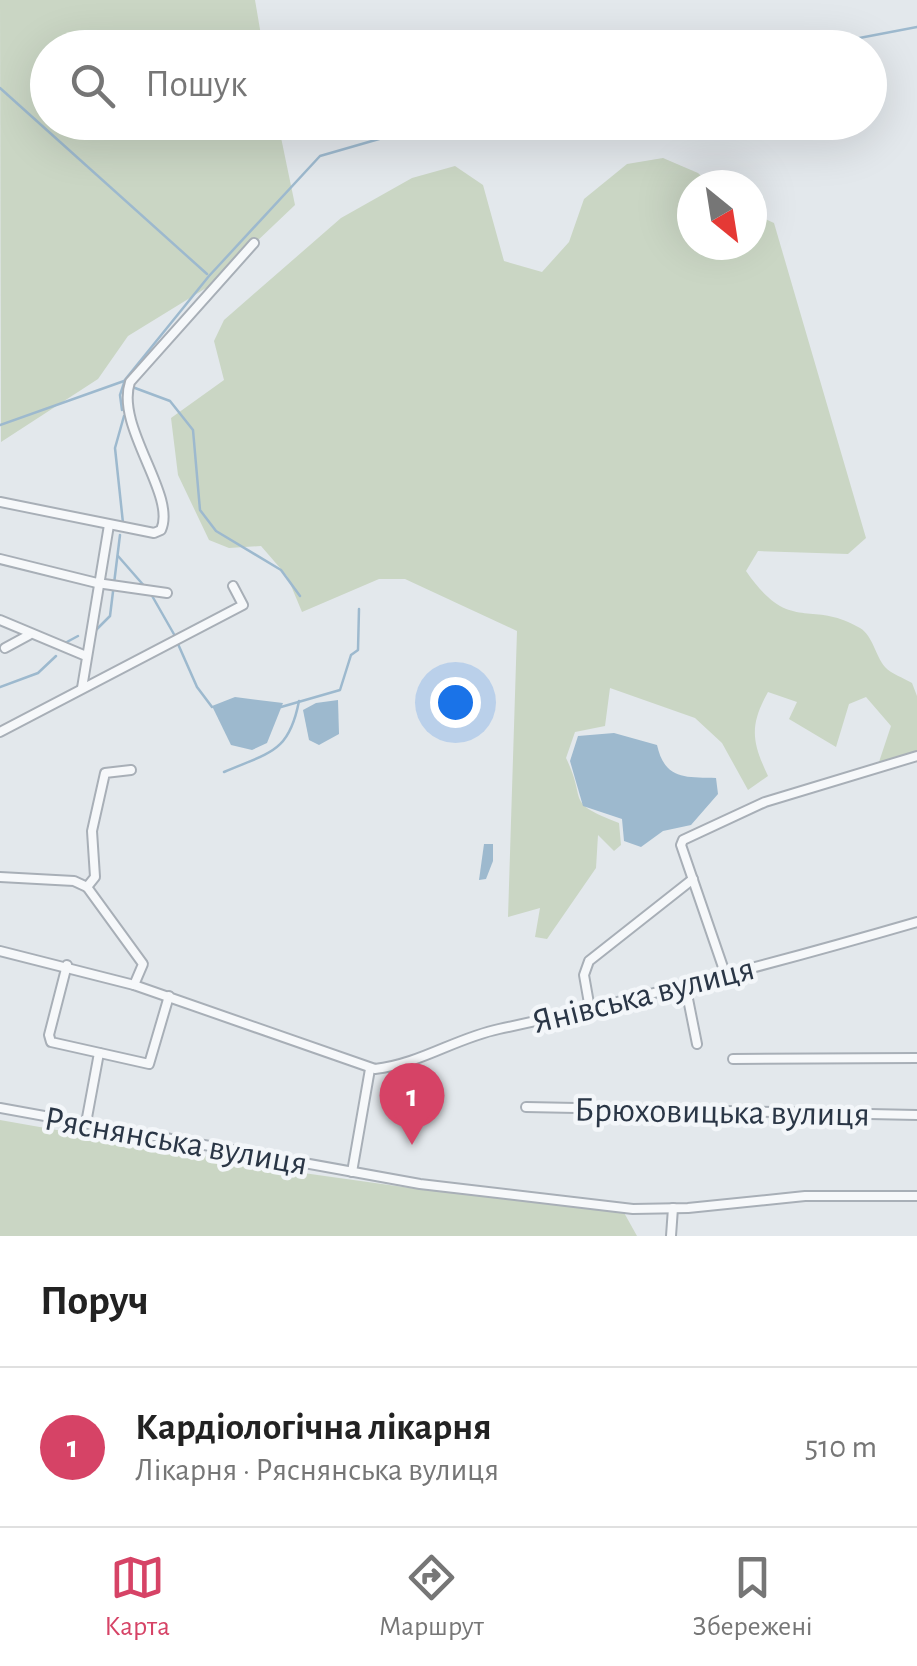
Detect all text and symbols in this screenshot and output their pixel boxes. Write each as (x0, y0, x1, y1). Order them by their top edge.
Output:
search box (30, 30, 887, 140)
icon: search (65, 58, 120, 113)
text: Пошук (145, 66, 248, 104)
north arrow (677, 170, 767, 260)
your location (430, 677, 481, 728)
street label: Янівська вулиця (529, 951, 758, 1040)
pin: 1 (380, 1062, 444, 1145)
street label: Брюховицька вулиця (574, 1092, 870, 1133)
street label: Ряснянська вулиця (41, 1101, 310, 1182)
text: Поруч (40, 1280, 149, 1322)
text: Кардіологічна лікарня (135, 1409, 492, 1447)
text: 1 (67, 1431, 78, 1463)
text: 510 m (805, 1431, 877, 1463)
text: Лікарня · Ряснянська вулиця (135, 1454, 499, 1486)
tab: Карта (104, 1550, 170, 1644)
tab: Маршрут (379, 1550, 484, 1644)
tab: Збережені (692, 1550, 813, 1644)

